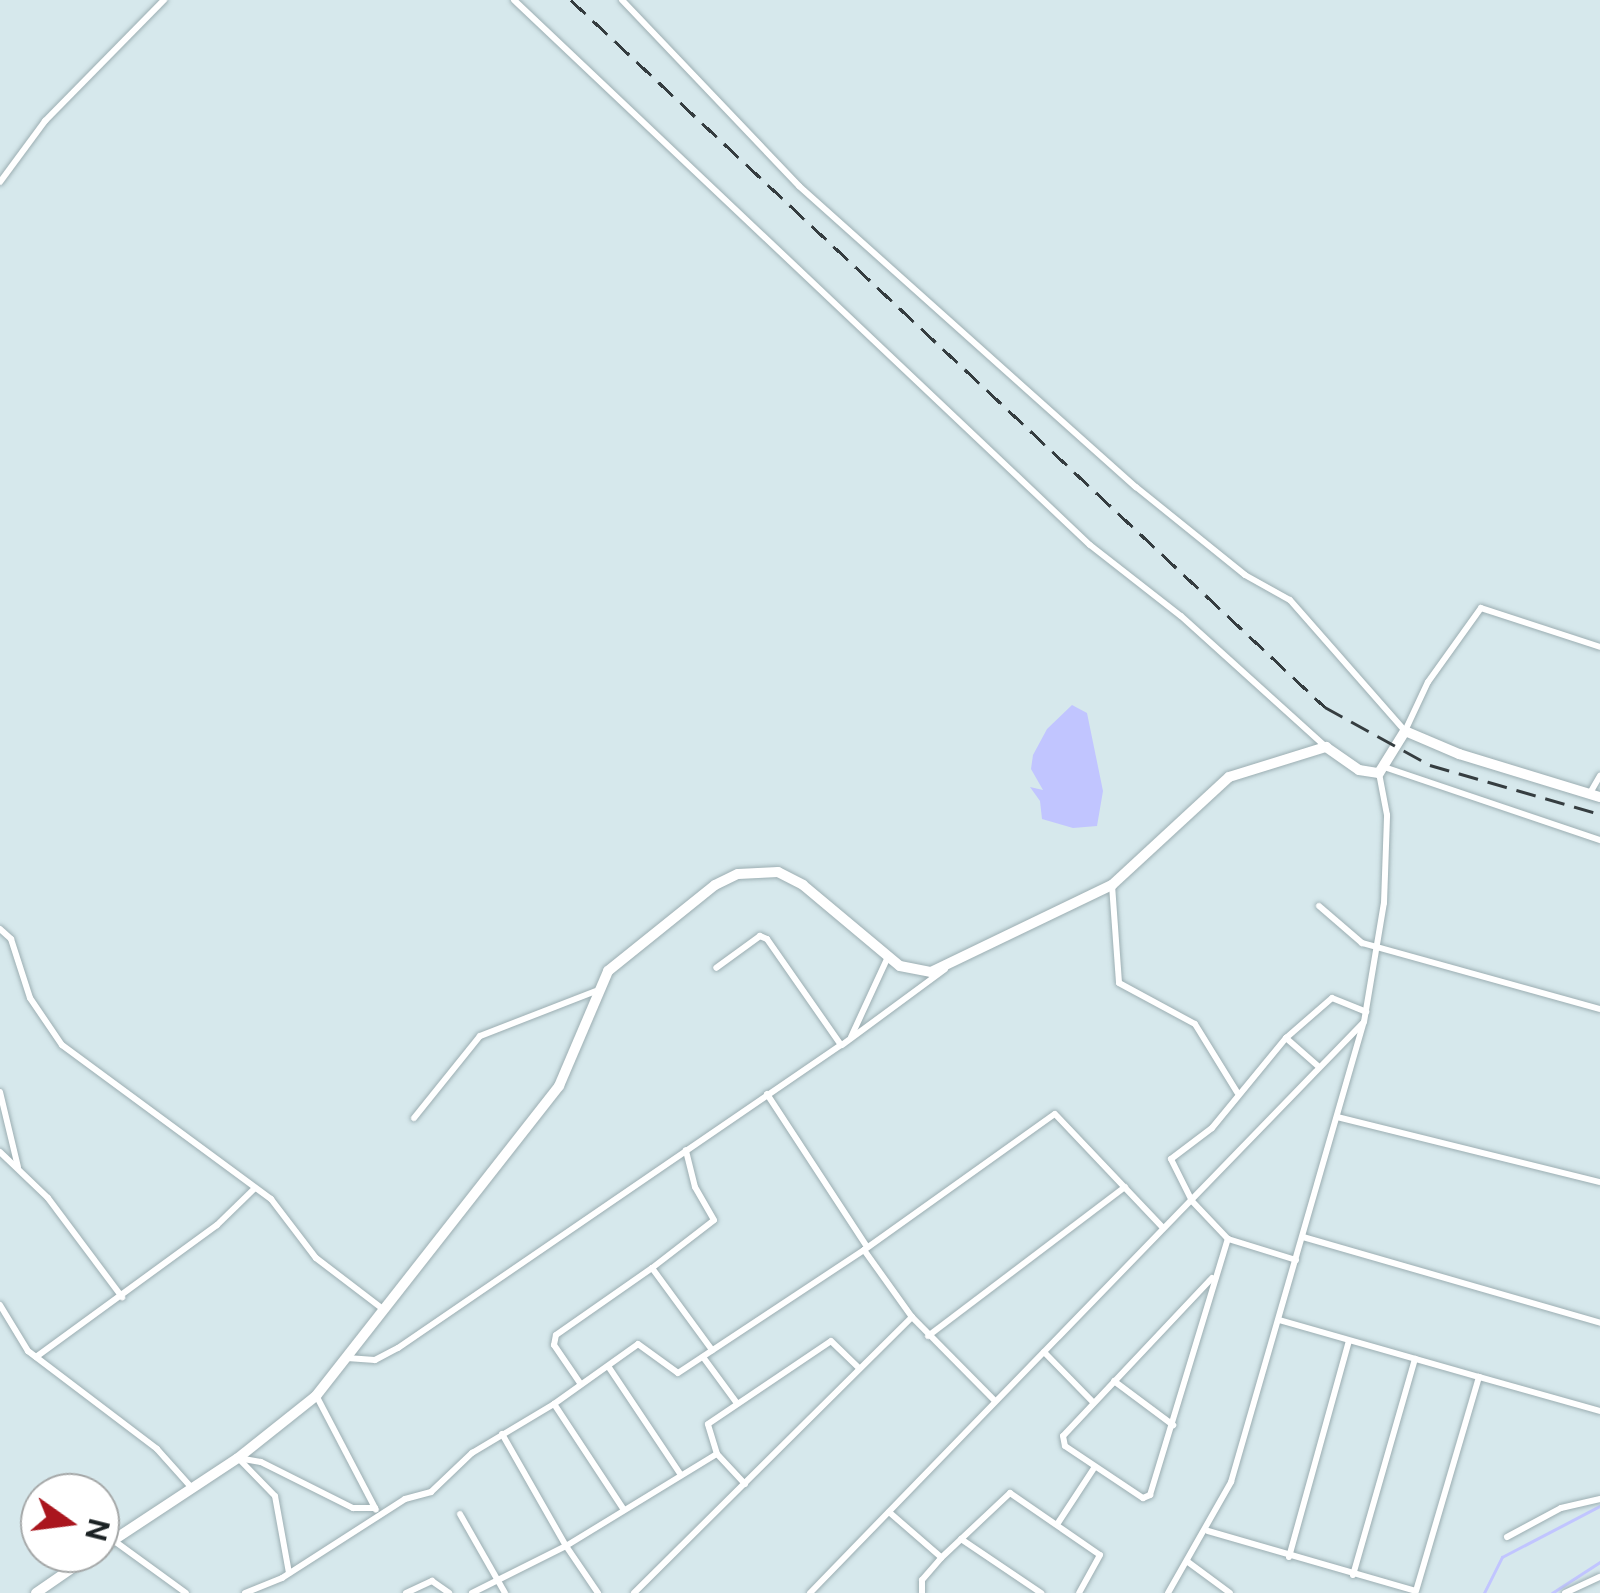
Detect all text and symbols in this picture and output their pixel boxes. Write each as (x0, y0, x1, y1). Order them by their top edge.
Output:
north arrow (20, 1473, 120, 1573)
text: N (79, 1515, 116, 1545)

